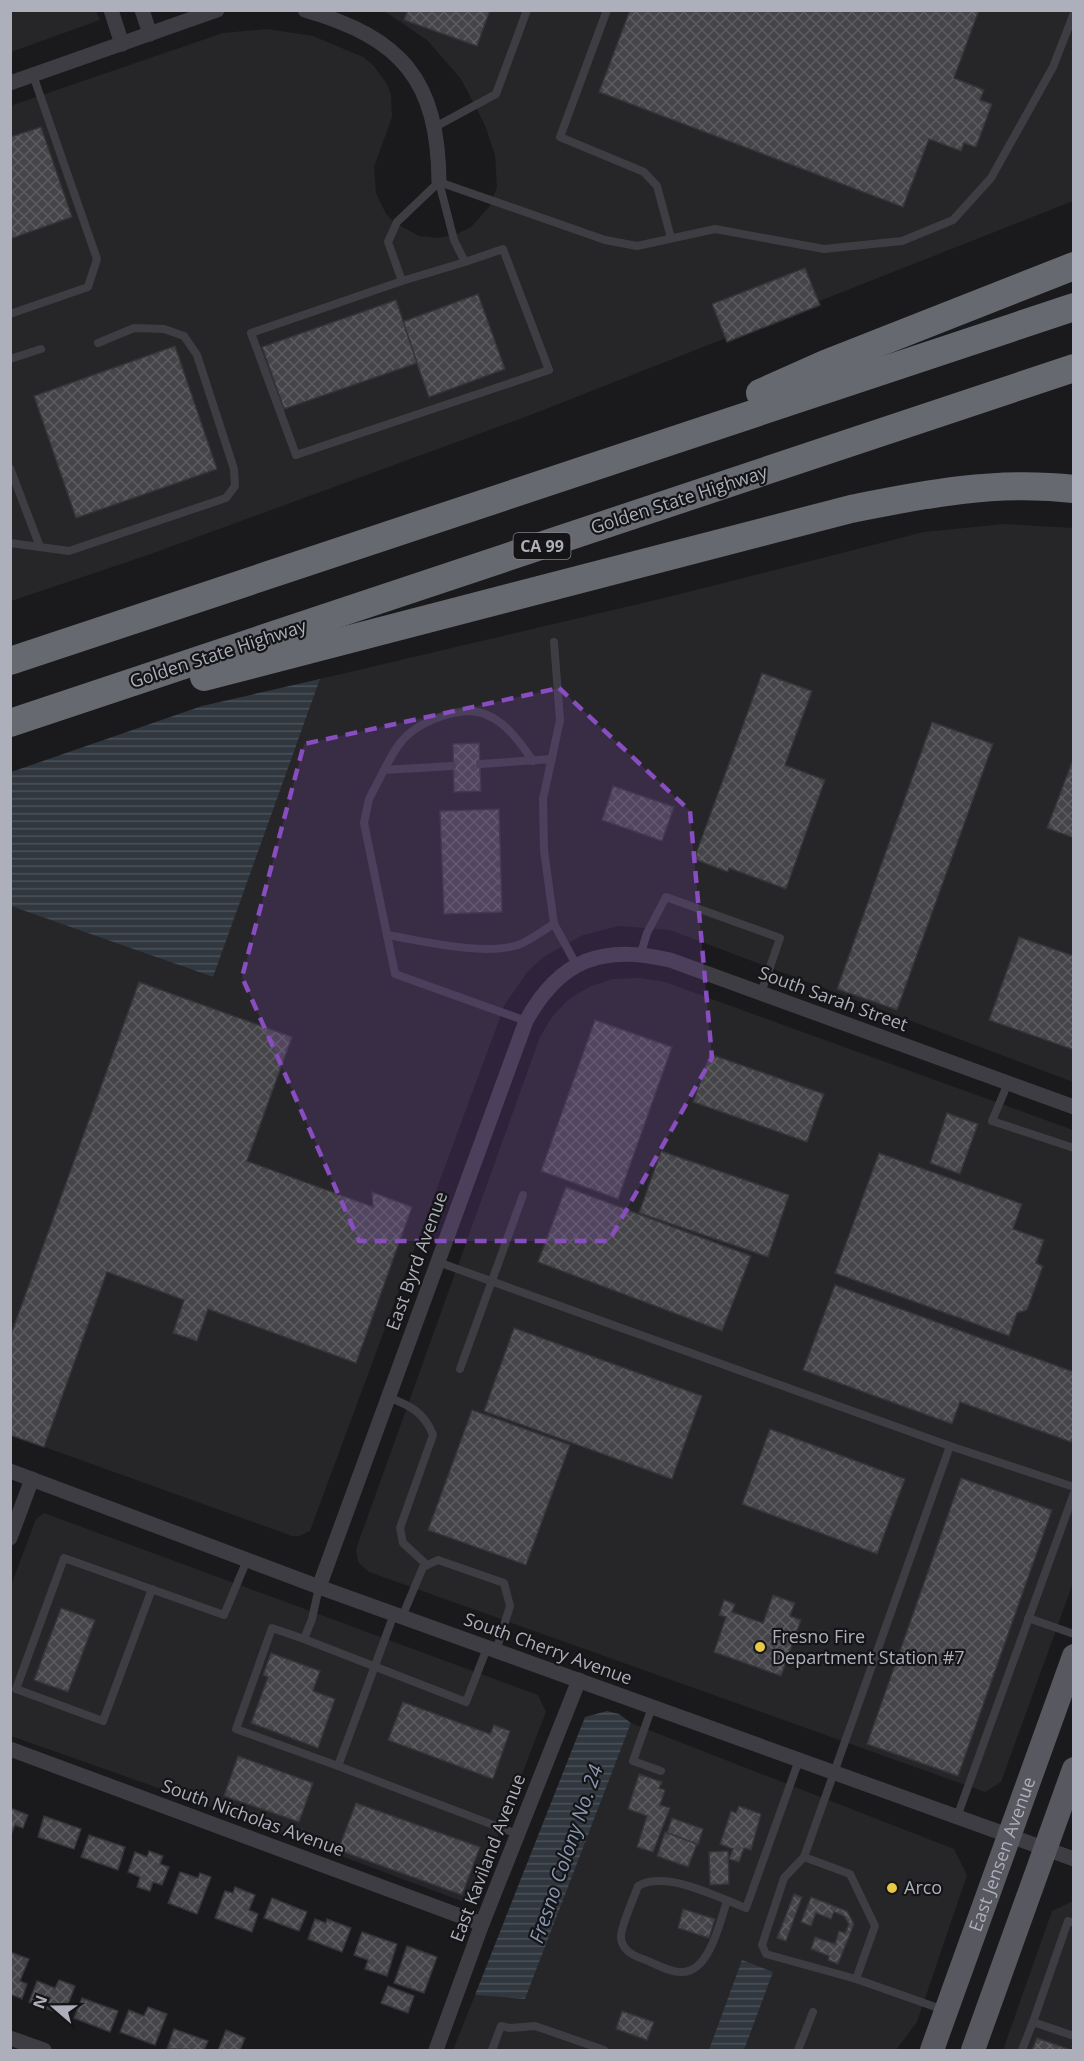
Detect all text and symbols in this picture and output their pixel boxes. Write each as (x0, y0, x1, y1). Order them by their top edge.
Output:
street label: Golden State Highway (587, 459, 771, 539)
road number: CA 99 (514, 533, 570, 559)
street label: Golden State Highway (126, 613, 310, 693)
street label: South Sarah Street (755, 960, 911, 1036)
street label: East Byrd Avenue (380, 1188, 452, 1333)
street label: South Cherry Avenue (461, 1606, 636, 1690)
place label: Fresno Fire Department Station #7 (772, 1624, 965, 1669)
marker: Fresno Fire Department Station #7 (753, 1640, 767, 1654)
water label: Fresno Colony No. 24 (522, 1761, 609, 1947)
street label: East Kaviland Avenue (444, 1770, 530, 1945)
street label: South Nicholas Avenue (159, 1773, 348, 1861)
street label: East Jensen Avenue (963, 1773, 1040, 1935)
place label: Arco (904, 1875, 942, 1899)
marker: Arco (885, 1881, 899, 1895)
north arrow (24, 1977, 84, 2037)
text: N (27, 1992, 52, 2012)

